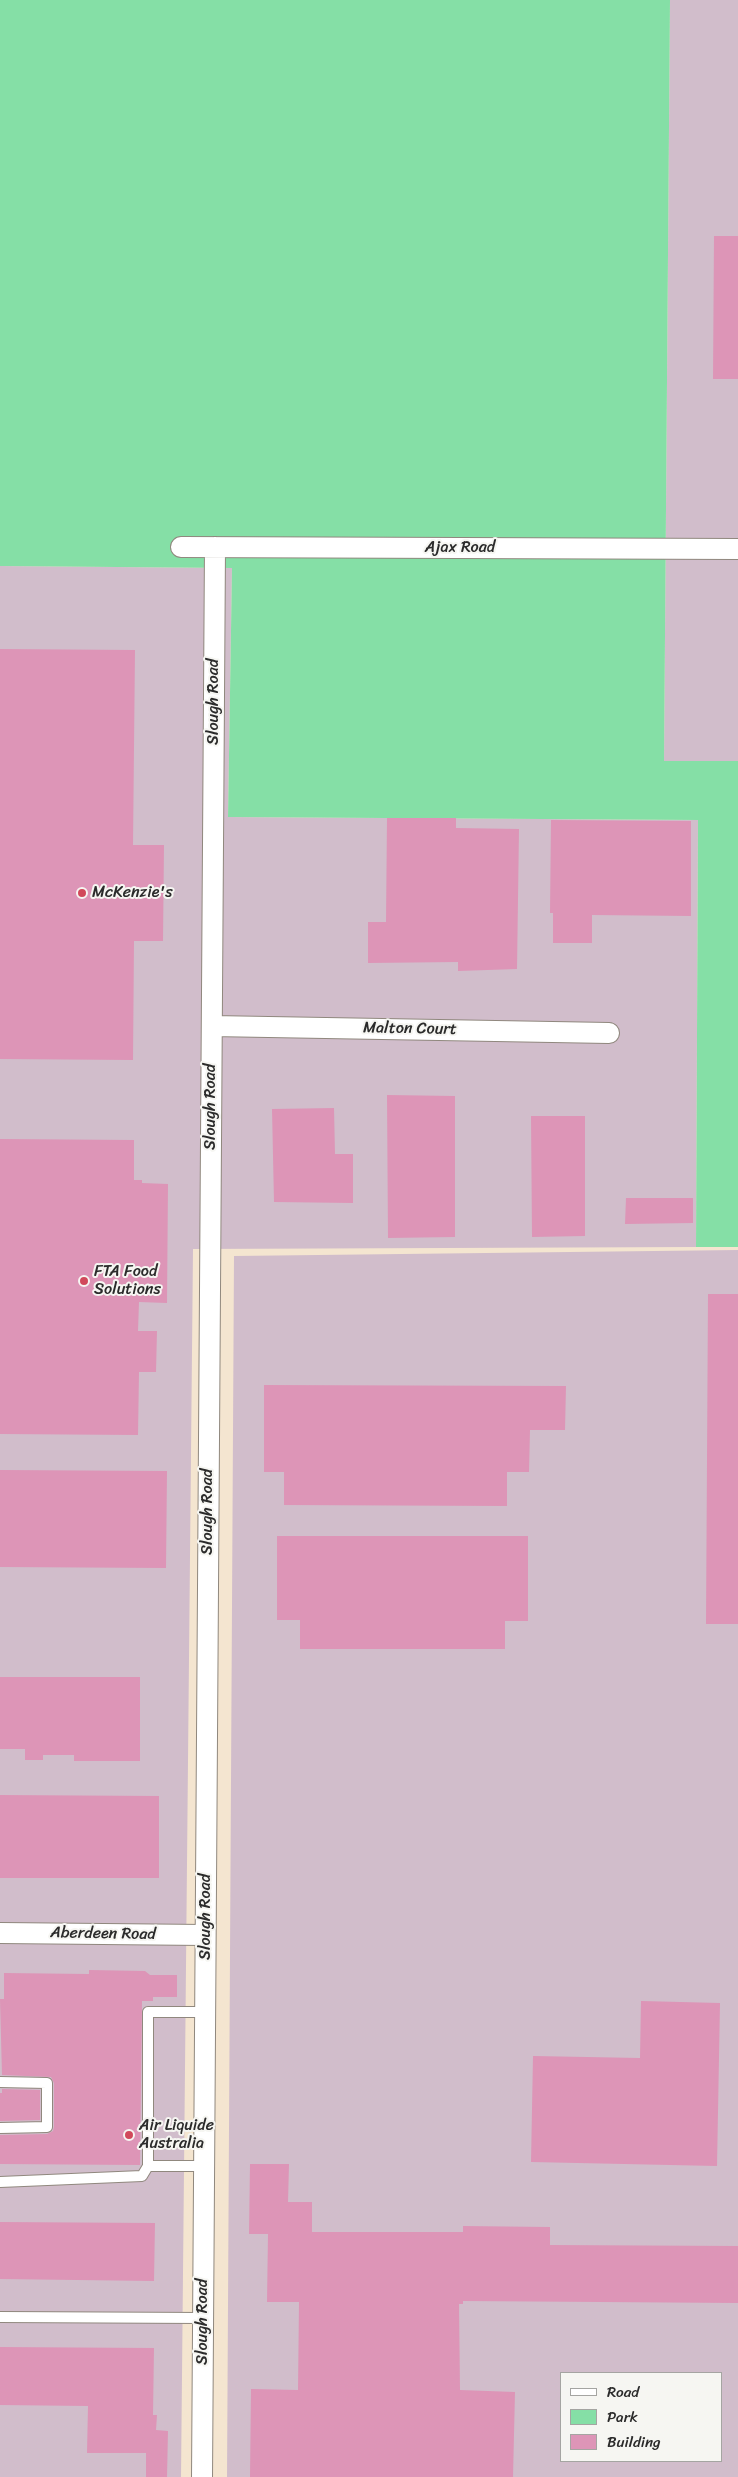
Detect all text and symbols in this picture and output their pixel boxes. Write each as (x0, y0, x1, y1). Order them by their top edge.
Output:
street label: Ajax Road (425, 538, 495, 558)
street label: Slough Road (204, 659, 224, 745)
place label: McKenzie's (92, 883, 173, 903)
marker: McKenzie's (76, 887, 88, 899)
street label: Malton Court (363, 1019, 457, 1039)
street label: Slough Road (201, 1064, 221, 1150)
place label: FTA Food Solutions (94, 1262, 161, 1300)
marker: FTA Food Solutions (78, 1275, 90, 1287)
street label: Slough Road (198, 1469, 218, 1555)
street label: Slough Road (196, 1874, 216, 1960)
street label: Aberdeen Road (50, 1923, 156, 1945)
place label: Air Liquide Australia (139, 2116, 214, 2154)
marker: Air Liquide Australia (123, 2129, 135, 2141)
street label: Slough Road (193, 2279, 213, 2365)
legend (560, 2372, 723, 2462)
text: Road (607, 2379, 639, 2405)
text: Park (607, 2404, 638, 2430)
text: Building (607, 2429, 661, 2455)

